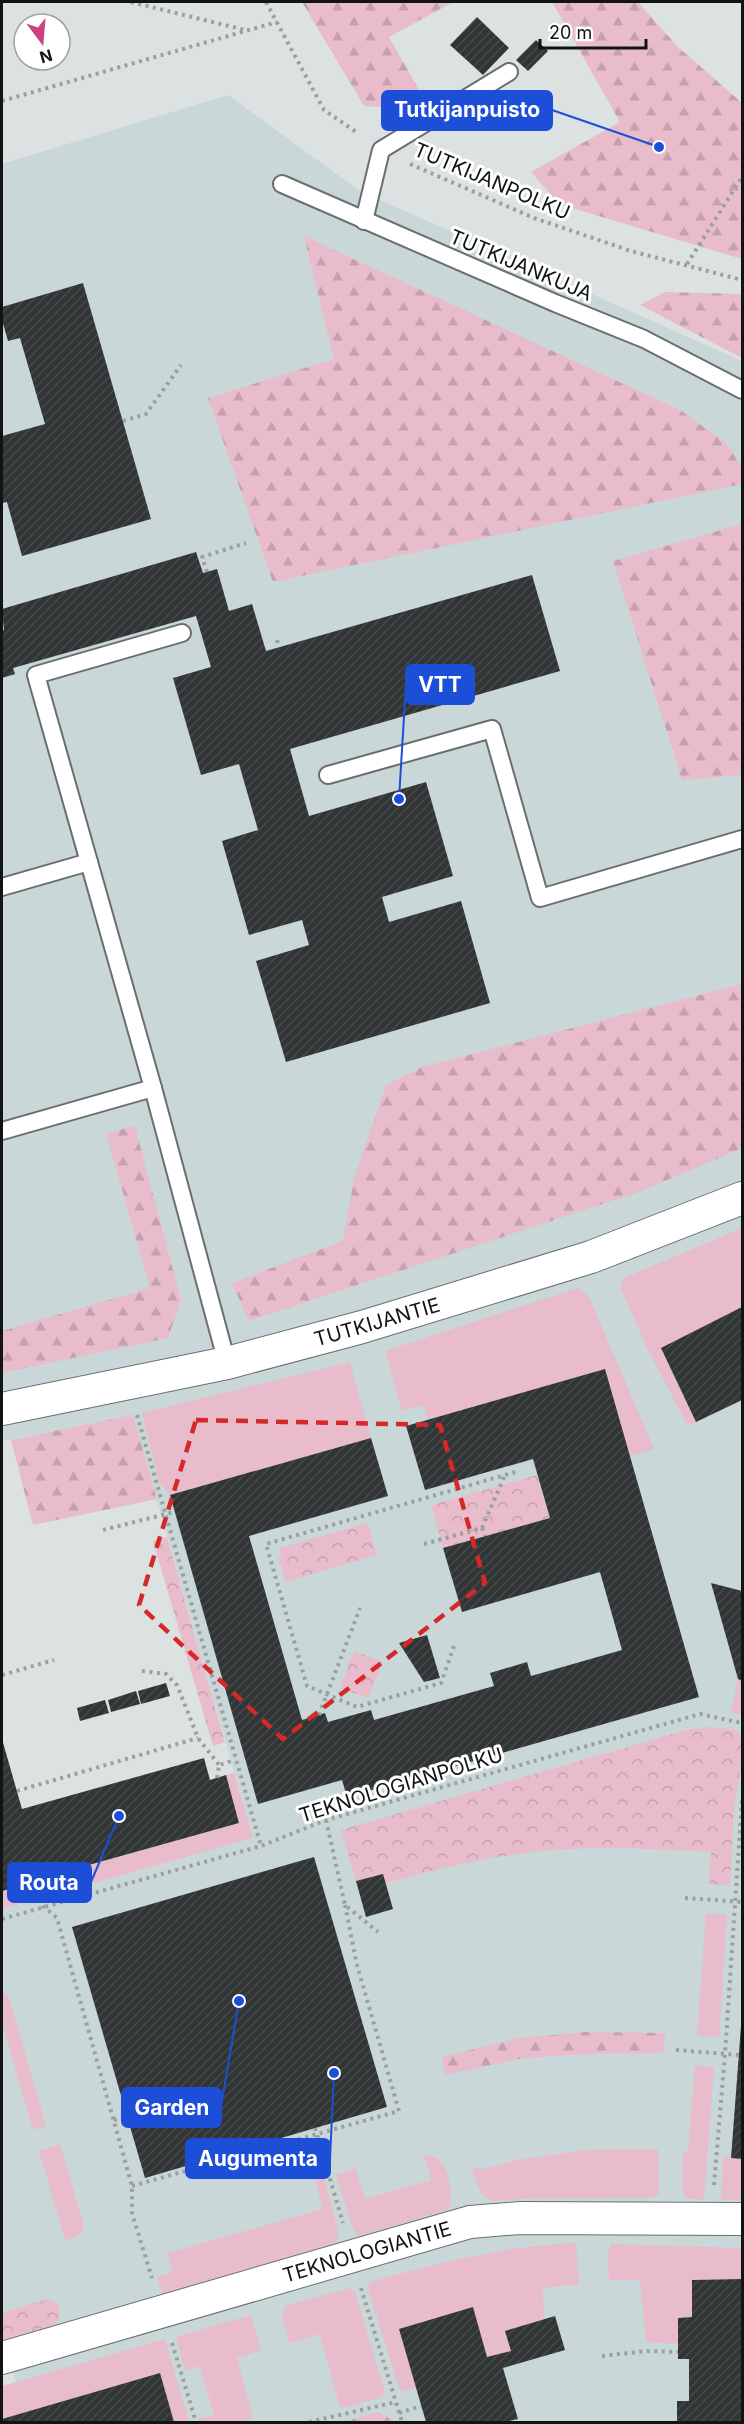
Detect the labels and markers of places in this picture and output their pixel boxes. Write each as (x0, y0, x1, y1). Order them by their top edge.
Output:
callout: Tutkijanpuisto (382, 91, 552, 130)
callout: VTT (406, 665, 474, 704)
callout: Routa (8, 1863, 91, 1902)
callout: Garden (122, 2088, 221, 2127)
callout: Augumenta (186, 2139, 330, 2178)

